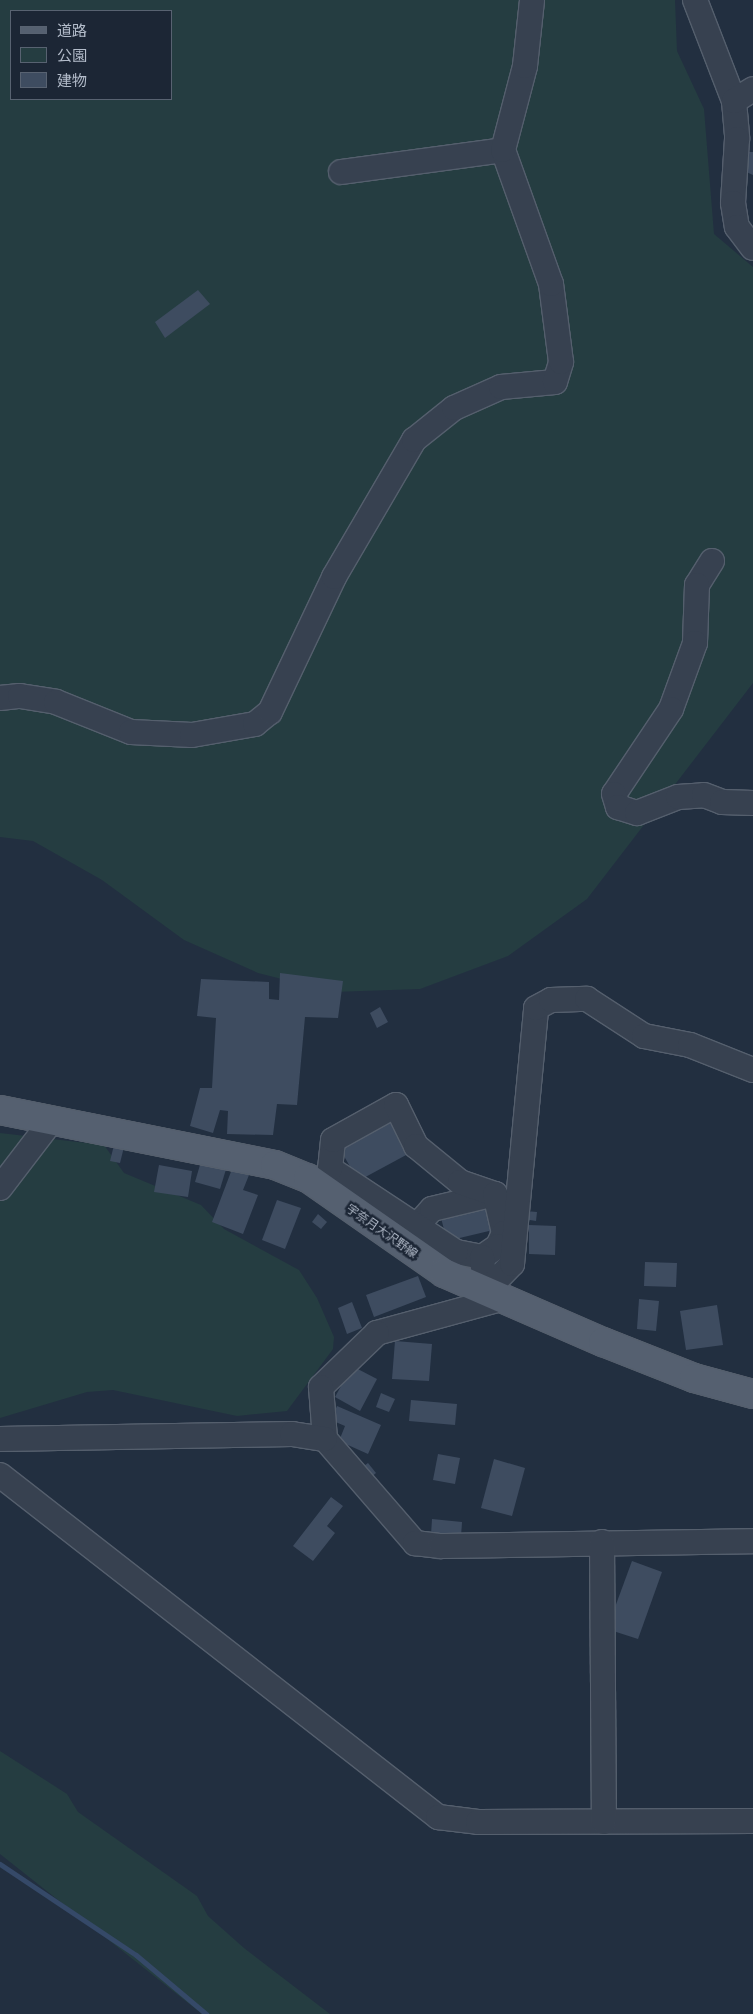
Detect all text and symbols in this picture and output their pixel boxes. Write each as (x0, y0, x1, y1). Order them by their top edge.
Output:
legend (10, 10, 172, 100)
text: 道路 (57, 21, 87, 39)
text: 公園 (57, 46, 87, 64)
text: 建物 (57, 71, 87, 89)
street label: 宇奈月大沢野線 (343, 1201, 421, 1261)

